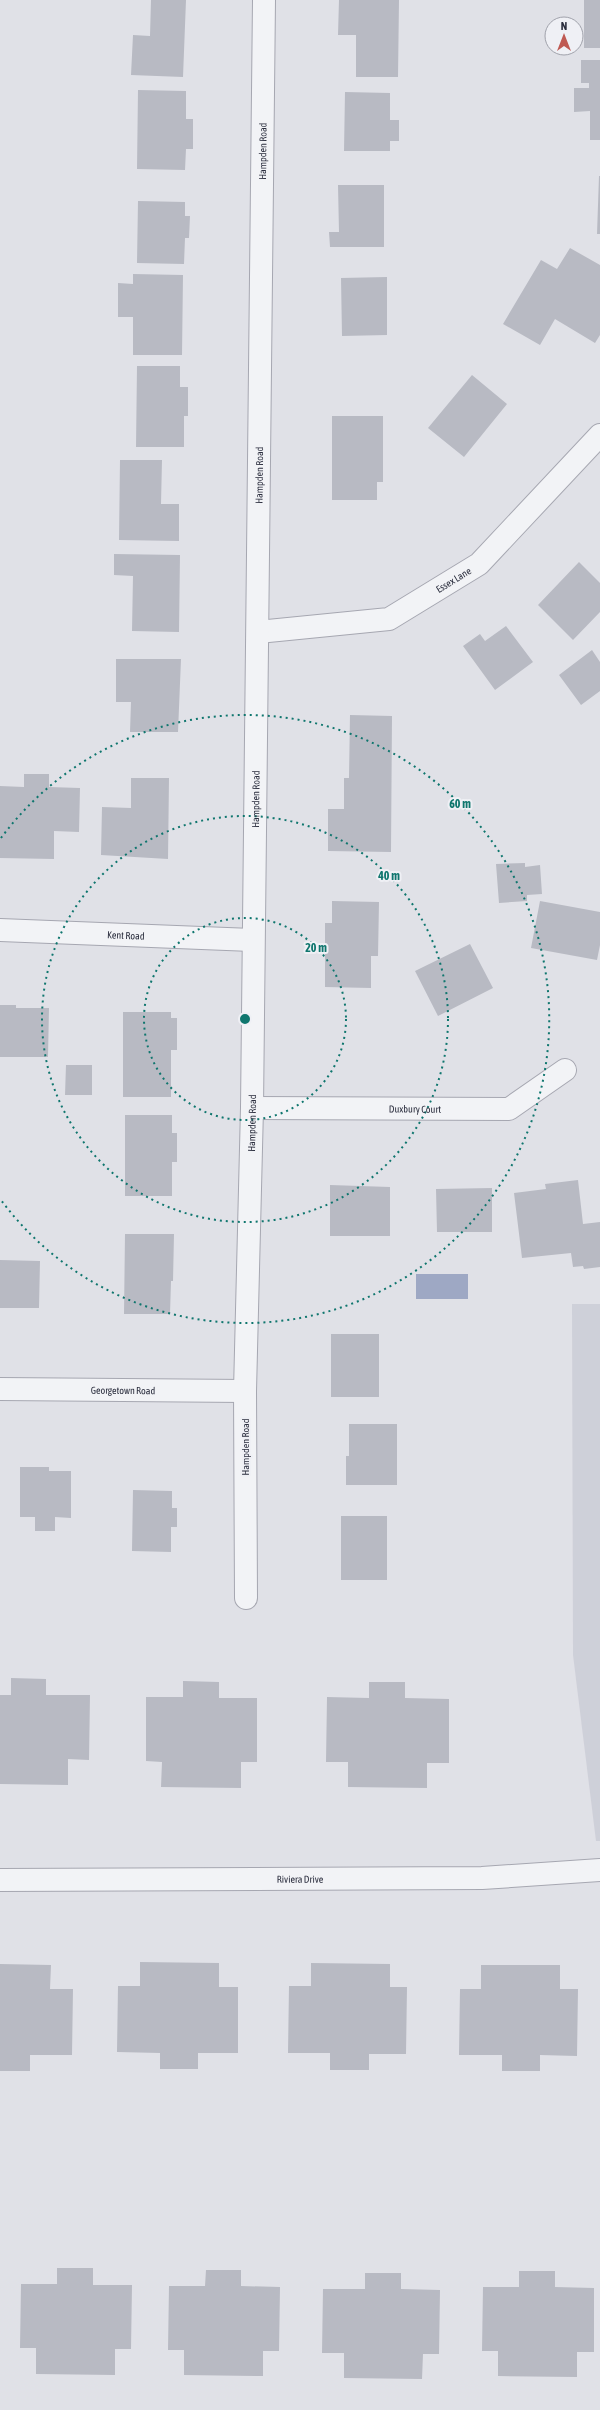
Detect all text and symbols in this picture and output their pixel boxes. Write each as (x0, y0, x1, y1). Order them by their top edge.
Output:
north arrow (544, 16, 584, 56)
text: N (561, 20, 567, 32)
street label: Hampden Road (257, 122, 269, 180)
street label: Hampden Road (254, 446, 265, 504)
street label: Essex Lane (434, 565, 474, 595)
street label: Hampden Road (250, 770, 262, 828)
text: 60 m (449, 797, 471, 811)
text: 40 m (377, 869, 400, 883)
street label: Kent Road (107, 929, 145, 942)
text: 20 m (305, 941, 327, 955)
centre of rings (238, 1012, 252, 1026)
street label: Hampden Road (246, 1094, 258, 1152)
street label: Duxbury Court (389, 1104, 441, 1115)
street label: Georgetown Road (91, 1385, 156, 1396)
street label: Hampden Road (240, 1418, 251, 1476)
street label: Riviera Drive (277, 1874, 324, 1885)

